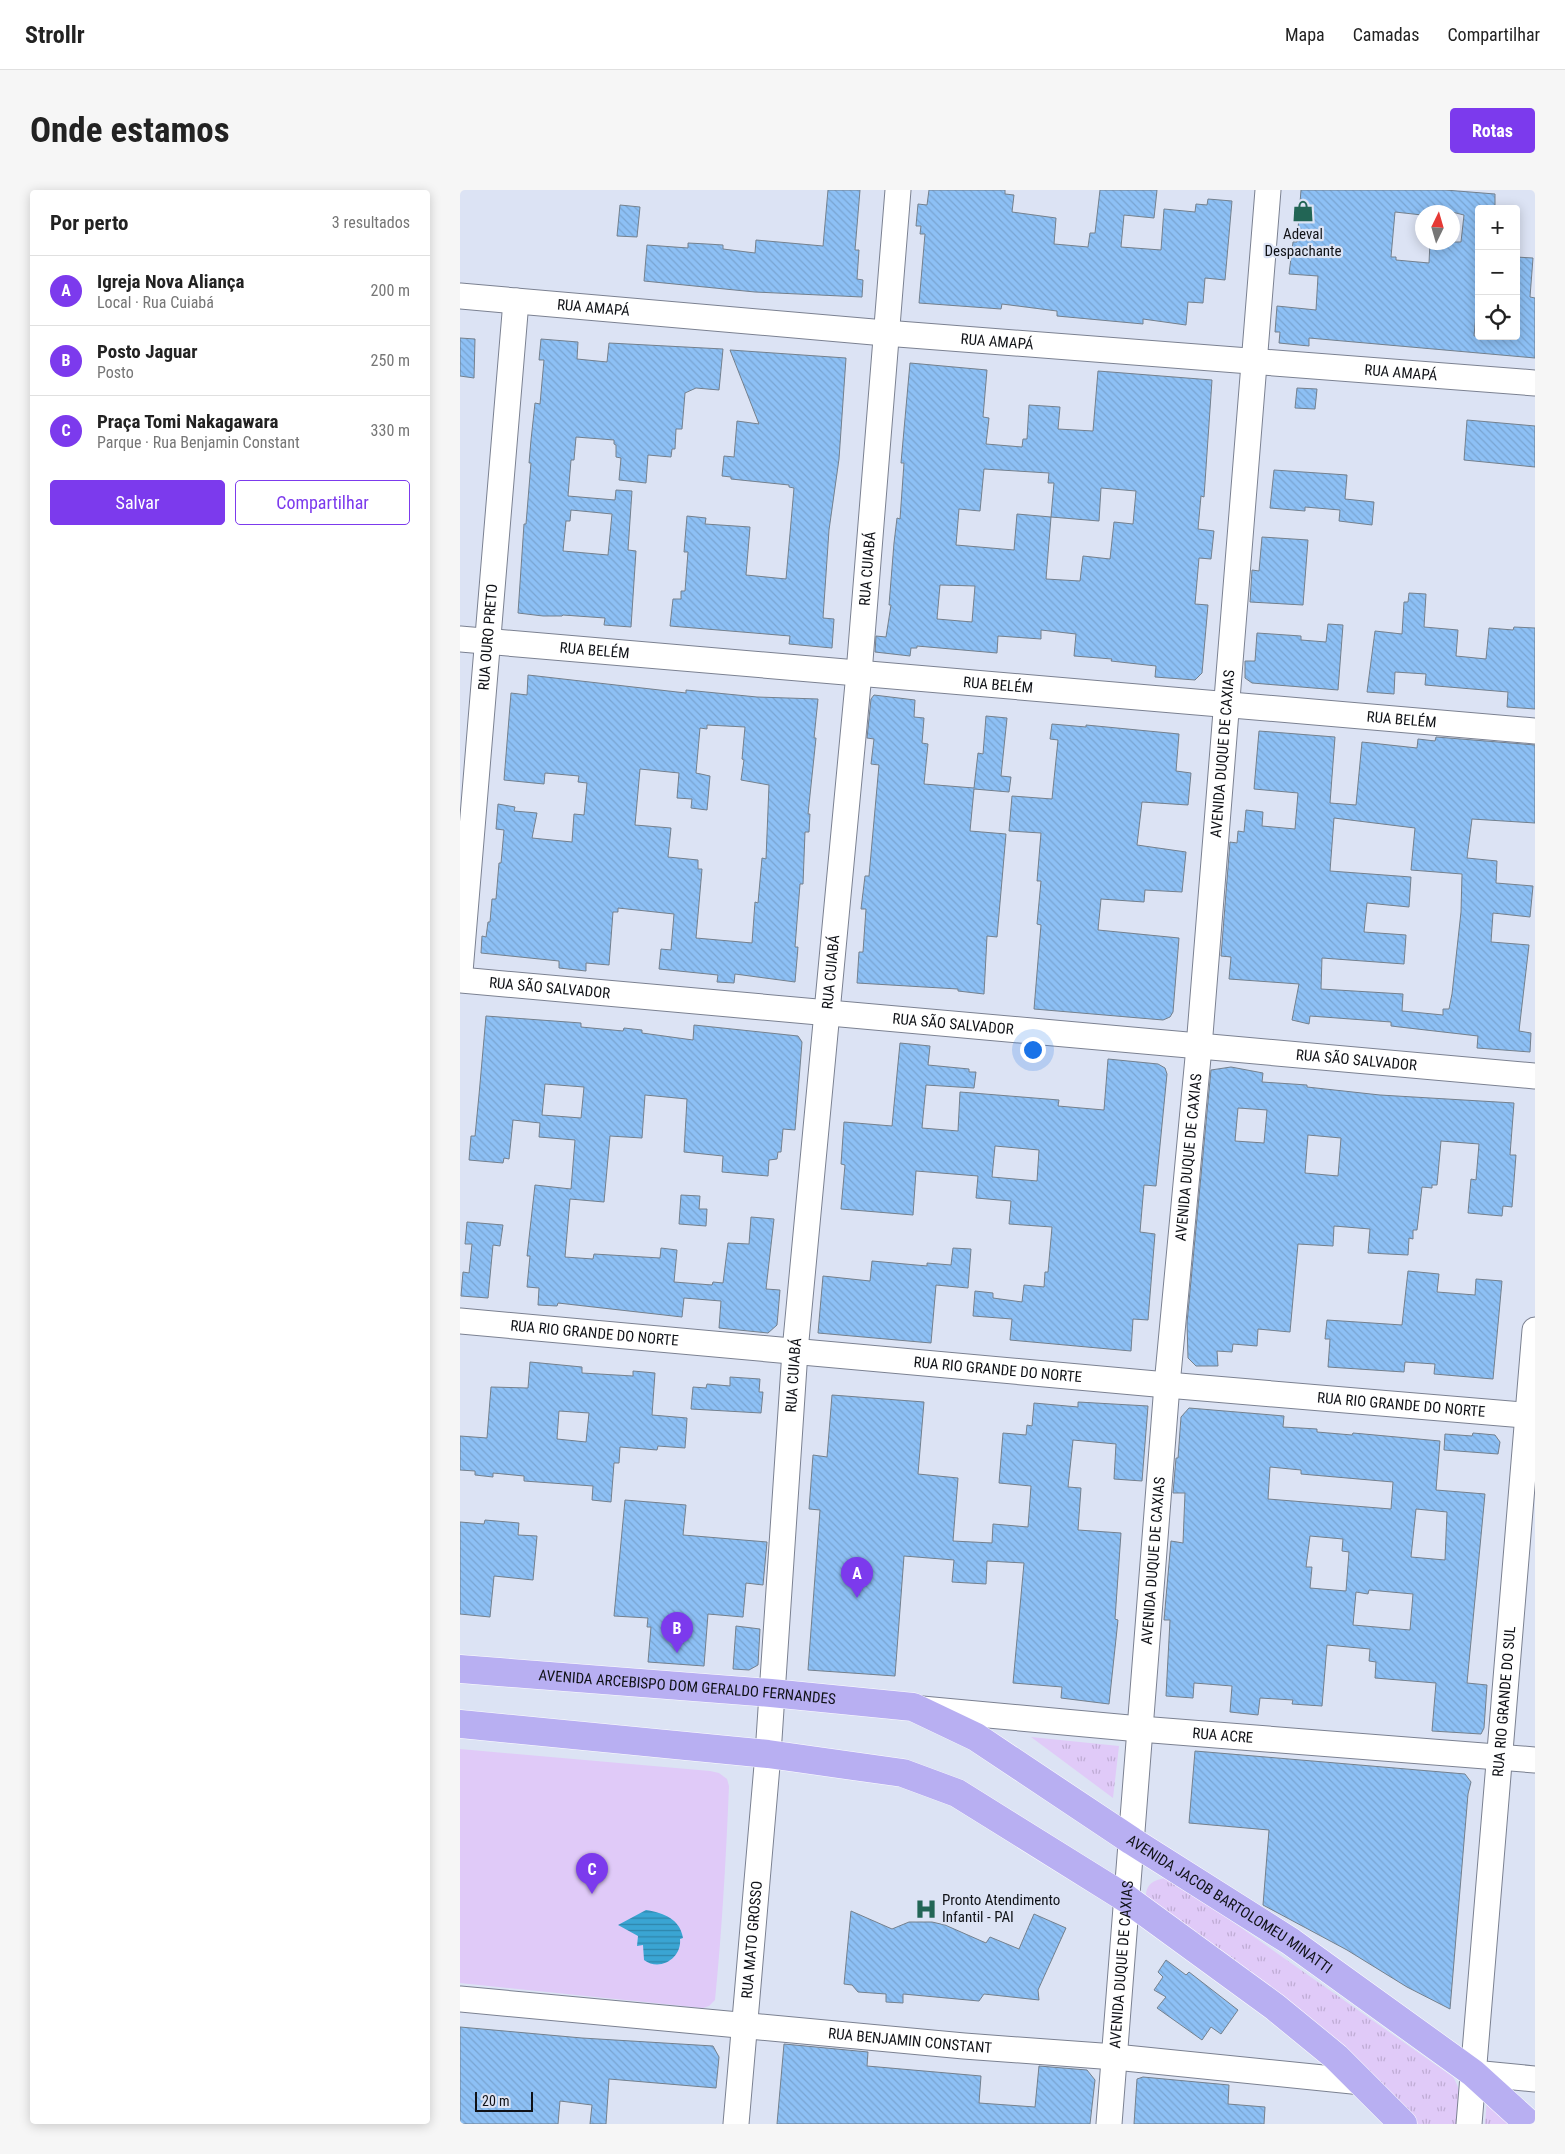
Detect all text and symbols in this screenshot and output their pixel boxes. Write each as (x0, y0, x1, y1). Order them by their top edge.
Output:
text: Strollr (25, 21, 85, 49)
text: Mapa (1285, 24, 1325, 45)
text: Camadas (1353, 24, 1419, 45)
text: Compartilhar (1447, 24, 1540, 45)
button: Rotas (1450, 108, 1535, 153)
text: Onde estamos (30, 110, 230, 151)
shop icon: Adeval Despachante (1290, 198, 1316, 224)
north arrow (1415, 205, 1460, 250)
map controls (1475, 205, 1520, 340)
button: + (1475, 205, 1520, 250)
text: Por perto (50, 211, 129, 235)
text: 3 resultados (332, 213, 410, 232)
place label: Adeval Despachante (1264, 225, 1342, 260)
button: − (1475, 250, 1520, 295)
text: Igreja Nova Aliança (97, 270, 244, 293)
text: A (61, 281, 71, 300)
text: 200 m (371, 281, 410, 300)
text: Local · Rua Cuiabá (97, 293, 214, 312)
street label: RUA AMAPÁ (556, 295, 631, 320)
button: locate (1475, 295, 1520, 340)
street label: RUA AMAPÁ (960, 330, 1035, 353)
text: Posto Jaguar (97, 340, 198, 363)
text: B (62, 351, 70, 370)
text: 250 m (371, 351, 410, 370)
street label: RUA AMAPÁ (1364, 361, 1438, 384)
text: Posto (97, 363, 134, 382)
text: Praça Tomi Nakagawara (97, 410, 278, 433)
text: C (61, 421, 71, 440)
text: 330 m (371, 421, 410, 440)
text: Parque · Rua Benjamin Constant (97, 433, 300, 452)
button: Salvar (50, 480, 225, 525)
button: Compartilhar (235, 480, 410, 525)
street label: RUA CUIABÁ (855, 530, 879, 607)
street label: RUA OURO PRETO (475, 583, 501, 691)
street label: RUA BELÉM (559, 639, 630, 662)
street label: AVENIDA DUQUE DE CAXIAS (1207, 669, 1238, 838)
street label: RUA BELÉM (962, 673, 1034, 697)
street label: RUA BELÉM (1366, 708, 1437, 732)
street label: RUA CUIABÁ (818, 934, 843, 1010)
street label: RUA SÃO SALVADOR (488, 974, 611, 1002)
street label: RUA SÃO SALVADOR (892, 1010, 1014, 1038)
your location (1020, 1037, 1046, 1063)
street label: RUA SÃO SALVADOR (1295, 1046, 1418, 1074)
street label: AVENIDA DUQUE DE CAXIAS (1172, 1073, 1205, 1242)
street label: RUA RIO GRANDE DO NORTE (510, 1317, 679, 1350)
street label: RUA CUIABÁ (782, 1337, 805, 1413)
street label: RUA RIO GRANDE DO NORTE (913, 1353, 1083, 1386)
street label: RUA RIO GRANDE DO NORTE (1316, 1389, 1486, 1421)
street label: AVENIDA DUQUE DE CAXIAS (1138, 1476, 1169, 1645)
pin: A (841, 1557, 873, 1598)
pin: B (661, 1612, 693, 1653)
street label: RUA RIO GRANDE DO SUL (1489, 1625, 1519, 1778)
street label: AVENIDA ARCEBISPO DOM GERALDO FERNANDES (538, 1666, 837, 1708)
street label: RUA ACRE (1192, 1724, 1254, 1747)
street label: AVENIDA JACOB BARTOLOMEU MINATTI (1123, 1831, 1336, 1977)
pin: C (576, 1853, 608, 1894)
street label: RUA MATO GROSSO (738, 1880, 766, 1999)
street label: AVENIDA DUQUE DE CAXIAS (1106, 1880, 1137, 2049)
place label: Pronto Atendimento Infantil - PAI (942, 1891, 1060, 1926)
hospital icon: Pronto Atendimento Infantil - PAI (913, 1896, 939, 1922)
street label: RUA BENJAMIN CONSTANT (827, 2024, 993, 2057)
scale bar (475, 2089, 532, 2112)
text: 20 m (482, 2093, 510, 2109)

